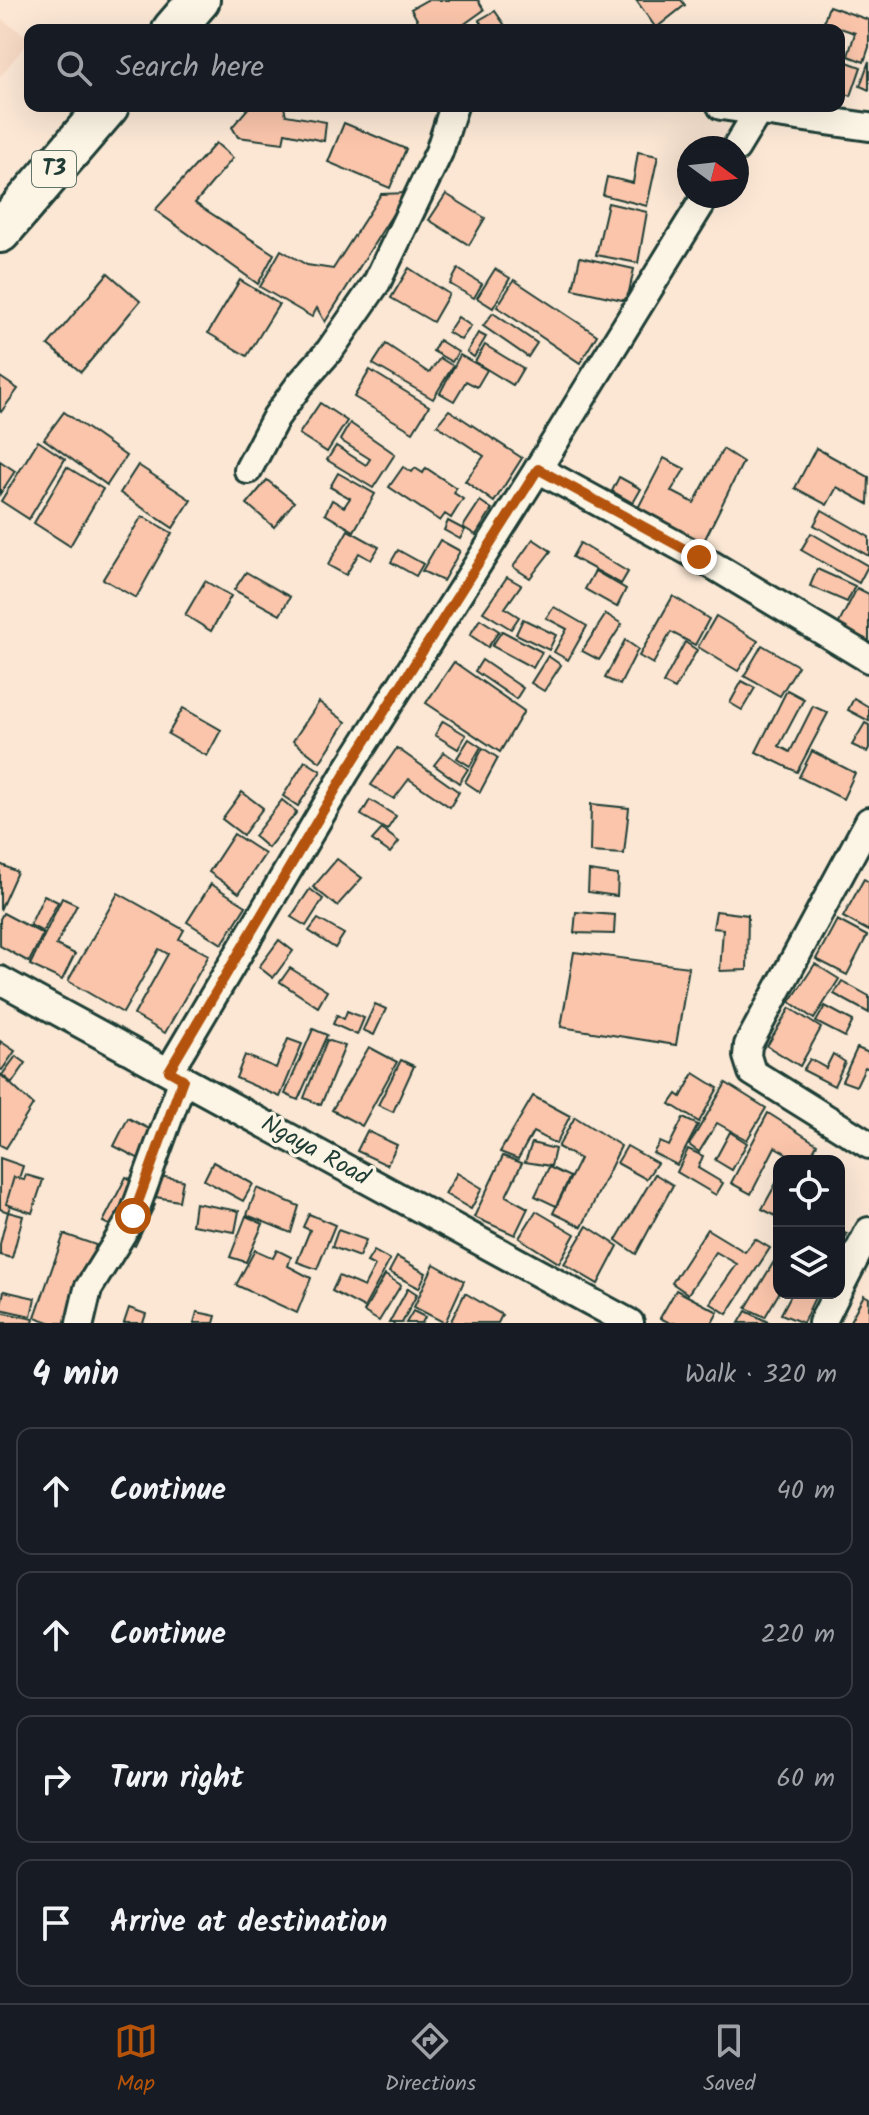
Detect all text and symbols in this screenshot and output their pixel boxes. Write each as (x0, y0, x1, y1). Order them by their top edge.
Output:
search box (24, 24, 845, 112)
text: Search here (116, 44, 264, 92)
icon: search (52, 46, 96, 90)
north arrow (677, 136, 749, 208)
road number: T3 (32, 151, 76, 187)
route end (681, 539, 717, 575)
street label: Ngaya Road (253, 1105, 377, 1197)
map controls (773, 1155, 845, 1299)
button: locate (773, 1155, 845, 1227)
route start (115, 1198, 151, 1234)
button: layers (773, 1227, 845, 1299)
text: 4 min (32, 1348, 119, 1402)
text: Walk · 320 m (685, 1354, 837, 1396)
text: Continue (110, 1467, 226, 1515)
icon: ahead (34, 1469, 78, 1513)
text: 40 m (777, 1470, 835, 1512)
text: Continue (110, 1611, 226, 1659)
icon: ahead (34, 1613, 78, 1657)
text: 220 m (761, 1614, 835, 1656)
text: Turn right (110, 1755, 243, 1803)
icon: right (34, 1757, 78, 1801)
text: 60 m (776, 1758, 835, 1800)
text: Arrive at destination (110, 1899, 387, 1947)
icon: arrive (34, 1901, 78, 1945)
tab: Map (114, 2019, 158, 2102)
tab: Directions (385, 2019, 476, 2102)
tab: Saved (703, 2019, 755, 2102)

